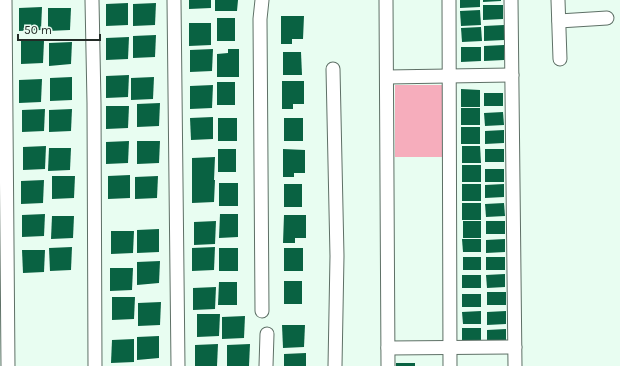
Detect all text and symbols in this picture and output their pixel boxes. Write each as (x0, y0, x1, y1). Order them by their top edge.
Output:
scale bar (18, 16, 100, 42)
text: 50 m (24, 23, 52, 37)

